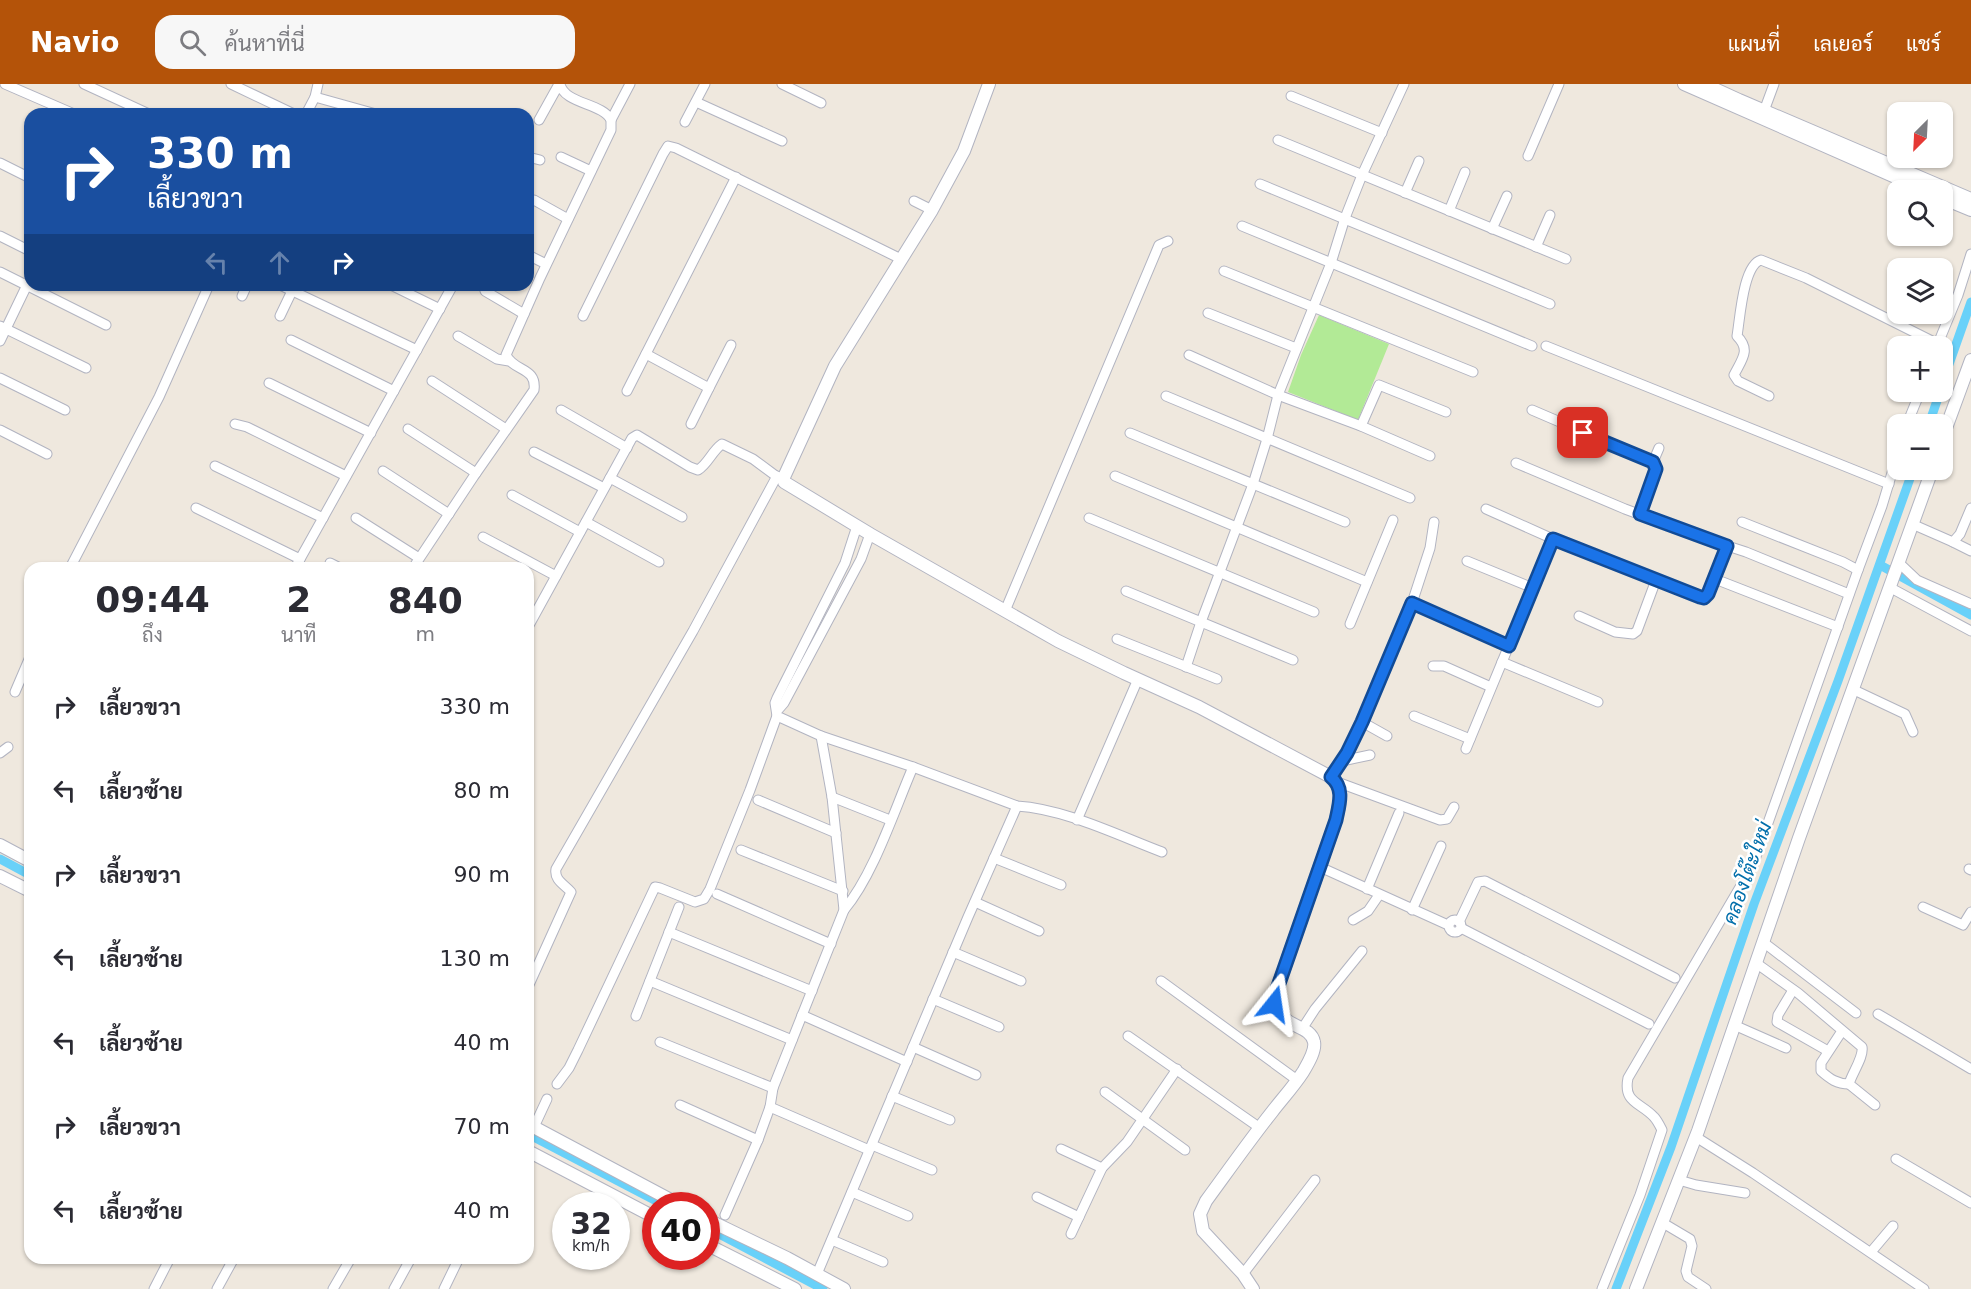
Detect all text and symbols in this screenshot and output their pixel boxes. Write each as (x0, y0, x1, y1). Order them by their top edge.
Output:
search box (155, 15, 575, 69)
text: Navio (30, 26, 119, 59)
icon: search (176, 26, 209, 59)
text: ค้นหาที่นี่ (224, 31, 305, 56)
text: แผนที่ (1728, 32, 1780, 56)
text: เลเยอร์ (1813, 32, 1873, 56)
text: แชร์ (1906, 32, 1941, 56)
north arrow (1887, 102, 1953, 168)
map controls (1887, 102, 1953, 480)
text: 330 m (147, 129, 293, 178)
icon: right (48, 132, 126, 210)
button: search (1887, 180, 1953, 246)
text: เลี้ยวขวา (147, 183, 243, 214)
icon: left (200, 246, 233, 279)
icon: ahead (263, 246, 296, 279)
icon: right (326, 246, 359, 279)
button: layers (1887, 258, 1953, 324)
button: + (1887, 336, 1953, 402)
pin (1557, 407, 1608, 458)
button: − (1887, 414, 1953, 480)
icon: arrive (1566, 416, 1599, 449)
text: 09:44 (95, 579, 210, 620)
text: 2 (286, 579, 311, 620)
text: 840 (388, 580, 463, 621)
text: m (415, 622, 435, 646)
text: ถึง (142, 623, 163, 647)
text: นาที (281, 623, 317, 647)
icon: right (48, 690, 81, 723)
text: 330 m (440, 694, 510, 719)
text: เลี้ยวขวา (99, 695, 181, 720)
icon: left (48, 774, 81, 807)
text: 80 m (454, 778, 510, 803)
text: เลี้ยวซ้าย (99, 779, 183, 804)
water label: คลองโต๊ะใหม่ (1716, 817, 1777, 928)
icon: right (48, 858, 81, 891)
text: 90 m (454, 862, 510, 887)
text: เลี้ยวขวา (99, 863, 181, 888)
icon: left (48, 942, 81, 975)
text: 130 m (440, 946, 510, 971)
text: เลี้ยวซ้าย (99, 947, 183, 972)
position arrow (1242, 972, 1306, 1036)
icon: left (48, 1026, 81, 1059)
text: 40 m (454, 1030, 510, 1055)
text: เลี้ยวซ้าย (99, 1031, 183, 1056)
icon: right (48, 1110, 81, 1143)
text: 70 m (454, 1114, 510, 1139)
text: เลี้ยวขวา (99, 1115, 181, 1140)
speed limit sign: 40 (642, 1192, 720, 1270)
icon: left (48, 1194, 81, 1227)
text: 40 m (454, 1198, 510, 1223)
text: เลี้ยวซ้าย (99, 1199, 183, 1224)
text: 32 (570, 1206, 612, 1241)
text: km/h (572, 1237, 610, 1255)

